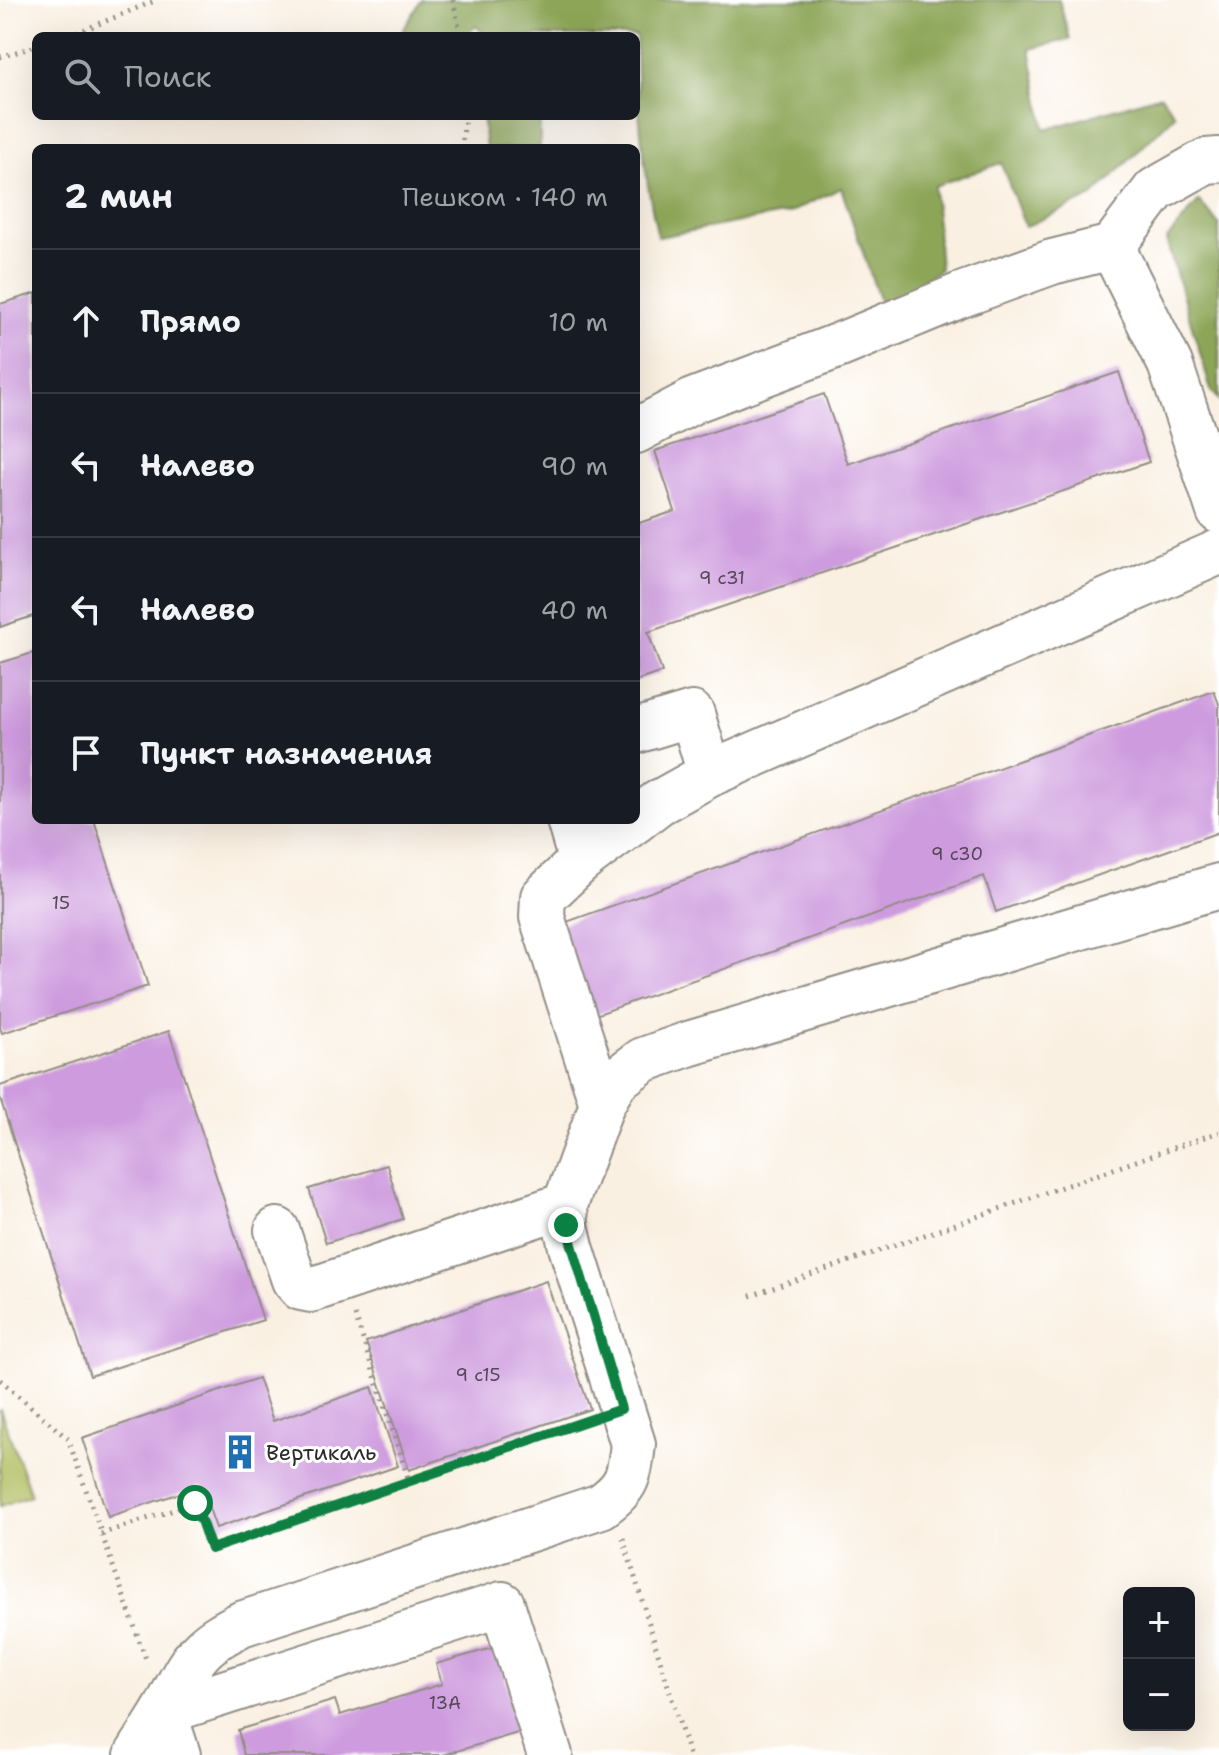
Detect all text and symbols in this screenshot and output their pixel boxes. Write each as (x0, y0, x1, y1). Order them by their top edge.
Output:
search box (32, 32, 640, 120)
icon: search (60, 54, 104, 98)
text: Поиск (124, 56, 212, 97)
text: 2 мин (64, 173, 173, 219)
text: Пешком · 140 m (402, 179, 608, 214)
icon: ahead (64, 299, 108, 343)
text: Прямо (140, 301, 241, 342)
text: 10 m (548, 304, 608, 339)
icon: left (64, 443, 108, 487)
text: Налево (140, 445, 255, 486)
text: 90 m (541, 448, 608, 483)
house number: 9 с31 (699, 566, 745, 590)
icon: left (64, 587, 108, 631)
text: Налево (140, 589, 255, 630)
text: 40 m (541, 592, 608, 627)
icon: arrive (64, 731, 108, 775)
text: Пункт назначения (140, 733, 432, 774)
house number: 9 с30 (931, 842, 983, 866)
house number: 15 (52, 891, 70, 915)
route end (548, 1207, 584, 1243)
house number: 9 с15 (456, 1363, 500, 1387)
building icon: Вертикаль (221, 1433, 259, 1471)
place label: Вертикаль (266, 1438, 377, 1467)
route start (177, 1485, 213, 1521)
map controls (1123, 1587, 1195, 1731)
button: + (1123, 1587, 1195, 1659)
button: − (1123, 1659, 1195, 1731)
house number: 13А (429, 1691, 461, 1715)

